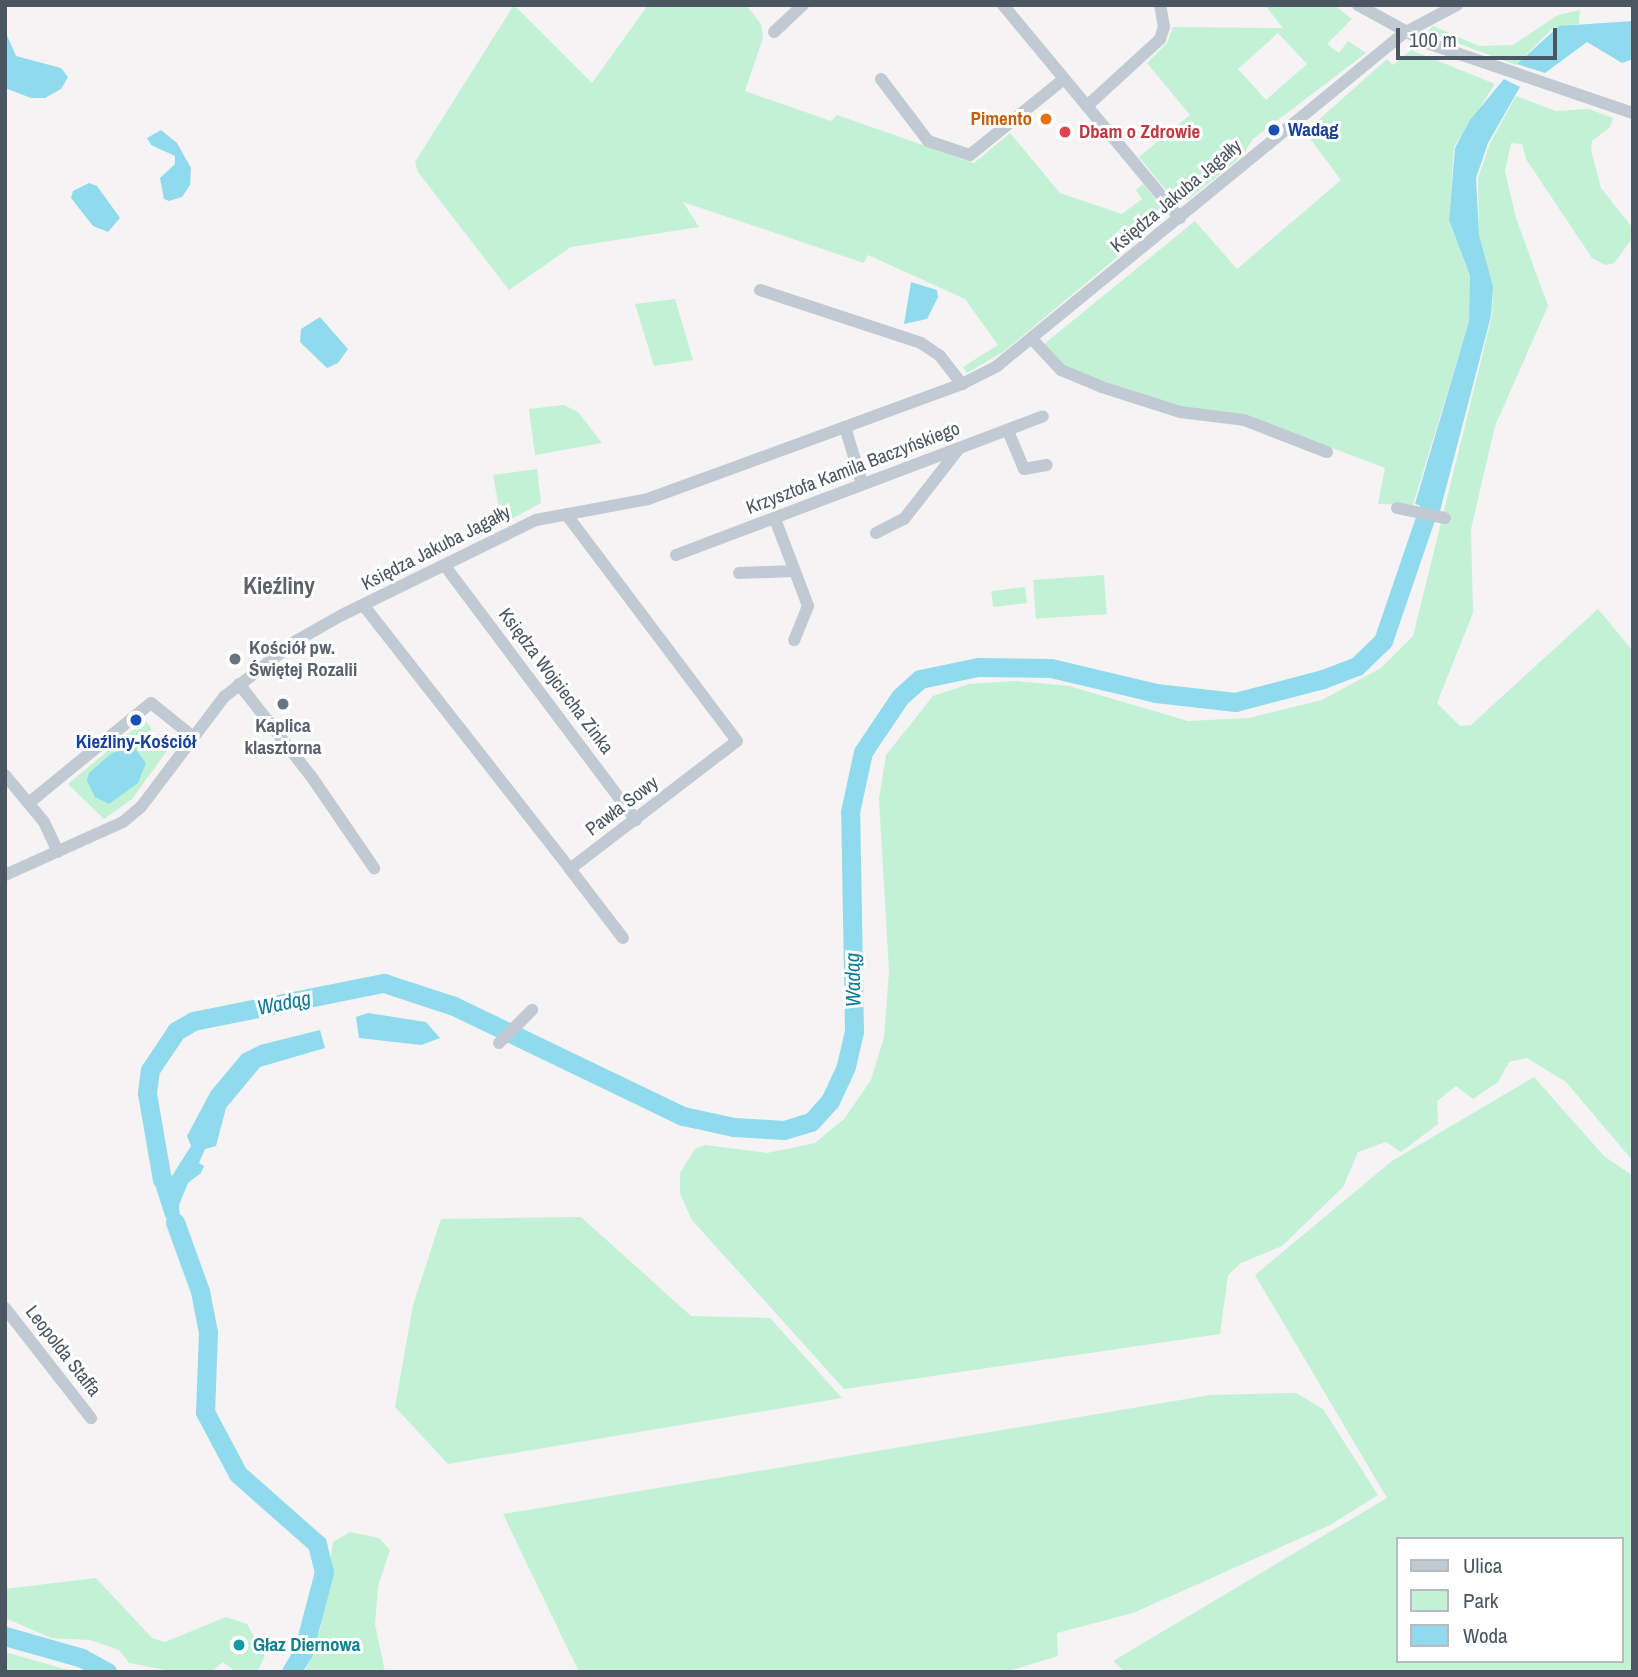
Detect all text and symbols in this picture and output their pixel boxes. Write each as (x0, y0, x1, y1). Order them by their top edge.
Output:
scale bar (1400, 14, 1561, 58)
text: 100 m (1409, 25, 1457, 54)
place label: Pimento (971, 108, 1032, 130)
marker: Pimento (1038, 111, 1054, 127)
place label: Wadąg (1288, 119, 1339, 141)
place label: Dbam o Zdrowie (1079, 121, 1200, 143)
marker: Wadąg (1266, 122, 1282, 138)
marker: Dbam o Zdrowie (1057, 124, 1073, 140)
street label: Księdza Jakuba Jagałły (1106, 135, 1246, 257)
street label: Krzysztofa Kamila Baczyńskiego (743, 417, 963, 519)
street label: Księdza Jakuba Jagałły (358, 501, 514, 595)
district label: Kieźliny (243, 572, 315, 600)
street label: Księdza Wojciecha Zinka (494, 604, 618, 758)
place label: Kościół pw. Świętej Rozalii (249, 637, 357, 681)
marker: Kościół pw. Świętej Rozalii (227, 651, 243, 667)
marker: Kaplica klasztorna (275, 696, 291, 712)
marker: Kieźliny-Kościół (128, 712, 144, 728)
place label: Kaplica klasztorna (244, 715, 322, 759)
place label: Kieźliny-Kościół (76, 731, 196, 753)
street label: Pawła Sowy (581, 771, 663, 841)
water label: Wadąg (840, 953, 866, 1007)
water label: Wadąg (255, 985, 313, 1021)
street label: Leopolda Staffa (20, 1301, 106, 1401)
legend (1396, 1537, 1624, 1663)
text: Ulica (1463, 1551, 1502, 1580)
text: Park (1463, 1586, 1498, 1615)
text: Woda (1463, 1621, 1508, 1650)
place label: Głaz Diernowa (253, 1634, 360, 1656)
marker: Głaz Diernowa (231, 1637, 247, 1653)

